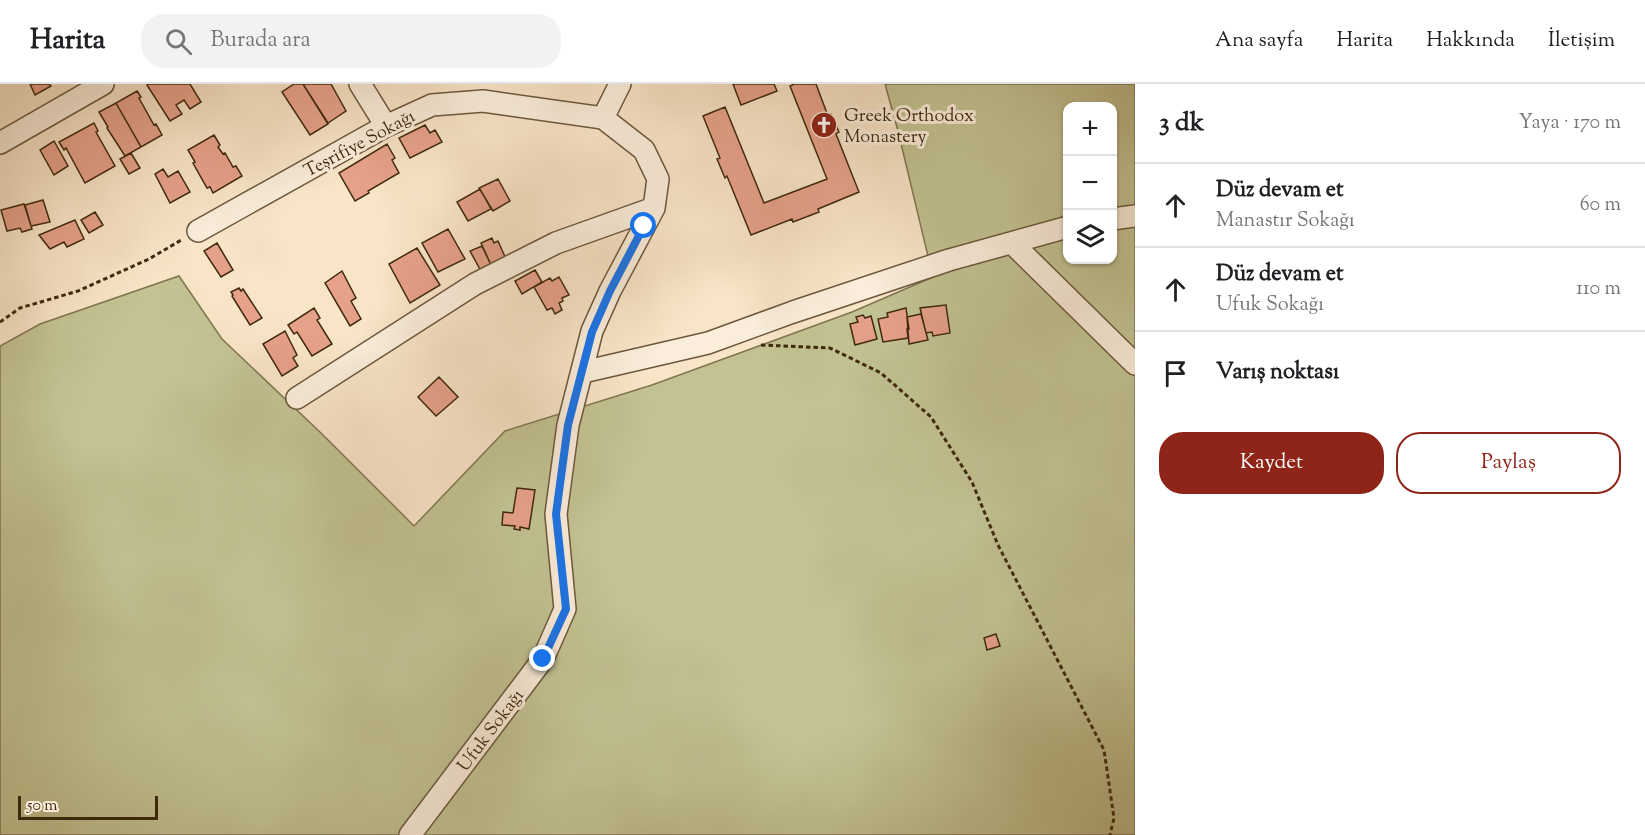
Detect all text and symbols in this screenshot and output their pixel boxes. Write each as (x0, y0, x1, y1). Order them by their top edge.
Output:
search box (141, 14, 561, 68)
text: Harita (30, 21, 105, 61)
icon: search (162, 25, 195, 58)
text: Burada ara (210, 25, 311, 57)
text: Ana sayfa (1215, 26, 1304, 56)
text: Harita (1337, 26, 1393, 56)
text: Hakkında (1426, 26, 1515, 56)
text: İletişim (1548, 26, 1615, 56)
map controls (1063, 102, 1117, 264)
button: + (1063, 102, 1117, 156)
street label: Teşrifiye Sokağı (300, 104, 420, 185)
place label: Greek Orthodox Monastery (844, 104, 974, 151)
text: 3 dk (1159, 105, 1204, 142)
text: Yaya · 170 m (1519, 109, 1621, 138)
church icon: Greek Orthodox Monastery (809, 110, 839, 140)
button: − (1063, 156, 1117, 210)
text: Düz devam et (1216, 175, 1343, 207)
icon: ahead (1159, 189, 1192, 222)
text: 60 m (1580, 191, 1621, 220)
text: Manastır Sokağı (1216, 207, 1355, 236)
button: layers (1063, 210, 1117, 264)
route start (630, 212, 656, 238)
text: Düz devam et (1216, 259, 1343, 291)
icon: ahead (1159, 273, 1192, 306)
text: 110 m (1576, 275, 1621, 304)
text: Ufuk Sokağı (1216, 291, 1324, 320)
icon: arrive (1159, 357, 1192, 390)
text: Varış noktası (1216, 357, 1339, 389)
button: Kaydet (1159, 432, 1384, 494)
button: Paylaş (1396, 432, 1621, 494)
route end (529, 645, 555, 671)
street label: Ufuk Sokağı (452, 685, 531, 778)
scale bar (18, 793, 158, 820)
text: 50 m (27, 795, 58, 818)

